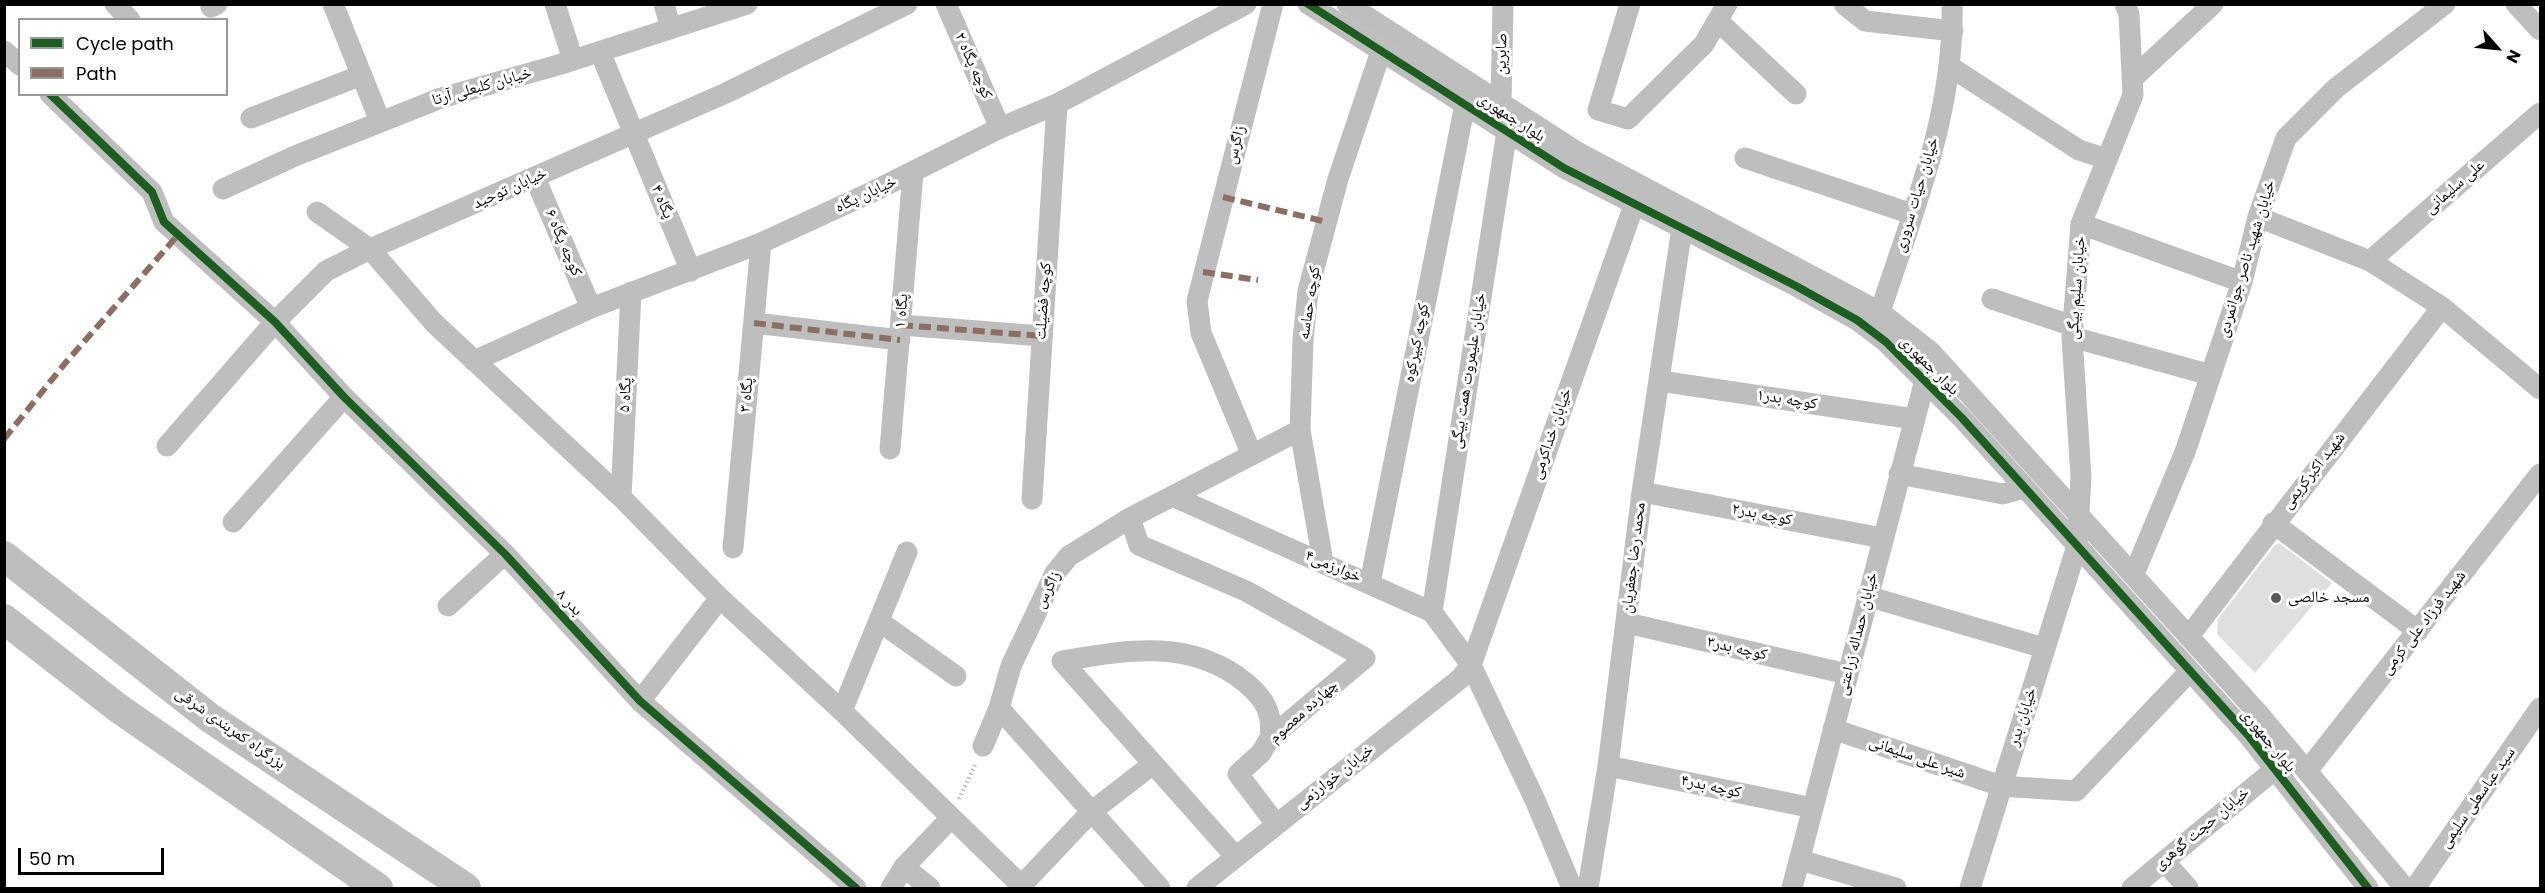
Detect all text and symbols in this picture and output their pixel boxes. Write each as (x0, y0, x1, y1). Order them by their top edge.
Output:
legend (18, 18, 228, 96)
north arrow (2467, 18, 2527, 78)
street label: کوچه پگاه ۲ (950, 30, 996, 102)
text: Cycle path (76, 31, 174, 56)
street label: صابرین (1492, 33, 1512, 75)
text: N (2501, 46, 2526, 67)
text: Path (76, 61, 117, 86)
street label: خیابان کلبعلی آرتا (430, 64, 534, 110)
street label: بلوار جمهوری (1474, 89, 1548, 147)
street label: زاگرس (1222, 124, 1250, 166)
street label: خیابان حیات سروری (1890, 135, 1944, 255)
street label: علی سلیمانی (2421, 156, 2489, 218)
street label: خیابان توحید (470, 164, 550, 214)
street label: خیابان پگاه (832, 172, 900, 218)
street label: خیابان شهید ناصر جوانمردی (2214, 178, 2280, 340)
street label: پگاه ۴ (646, 182, 678, 222)
street label: کوچه پگاه ۶ (540, 207, 586, 279)
street label: خیابان سلیم بیگی (2064, 236, 2090, 340)
street label: کوچه فضیلت (1032, 262, 1056, 340)
street label: کوچه حماسه (1295, 265, 1325, 341)
street label: خیابان علیمروت همت بیگی (1447, 292, 1491, 450)
street label: پگاه ۱ (891, 293, 913, 329)
street label: کوچه کبیرکوه (1400, 302, 1434, 384)
street label: بلوار جمهوری (1895, 332, 1963, 400)
street label: پگاه ۵ (616, 377, 636, 413)
street label: پگاه ۳ (736, 377, 758, 413)
street label: خیابان خداکرمی (1527, 386, 1577, 482)
street label: کوچه بدر۱ (1755, 386, 1819, 414)
street label: شهید اکبرکریمی (2278, 429, 2350, 513)
street label: کوچه بدر۲ (1730, 500, 1794, 530)
street label: محمد رضا جعفریان (1618, 501, 1650, 615)
street label: خوارزمی۴ (1302, 547, 1364, 587)
street label: شهید فرزاد علی کرمی (2377, 567, 2471, 679)
street label: زاگرس (1031, 568, 1065, 612)
street label: خیابان حمداله زراعتی (1833, 570, 1883, 698)
street label: بدر ۸ (552, 586, 586, 620)
place label: مسجد خالصی (2288, 588, 2369, 608)
marker: مسجد خالصی (2269, 591, 2283, 605)
street label: کوچه بدر۳ (1705, 633, 1769, 665)
street label: چهارده معصوم (1266, 676, 1342, 748)
street label: بزرگراه کمربندی شرقی (171, 684, 289, 774)
street label: خیابان بدر (2005, 685, 2041, 749)
street label: بلوار جمهوری (2236, 705, 2300, 777)
street label: شیر علی سلیمانی (1866, 733, 1968, 783)
street label: خیابان خوارزمی (1292, 740, 1378, 814)
street label: سید عباسعلی سلیمی (2436, 744, 2520, 852)
street label: کوچه بدر۴ (1679, 771, 1743, 803)
street label: خیابان حجت گوهری (2150, 783, 2254, 875)
scale bar (21, 836, 166, 874)
text: 50 m (29, 846, 75, 871)

